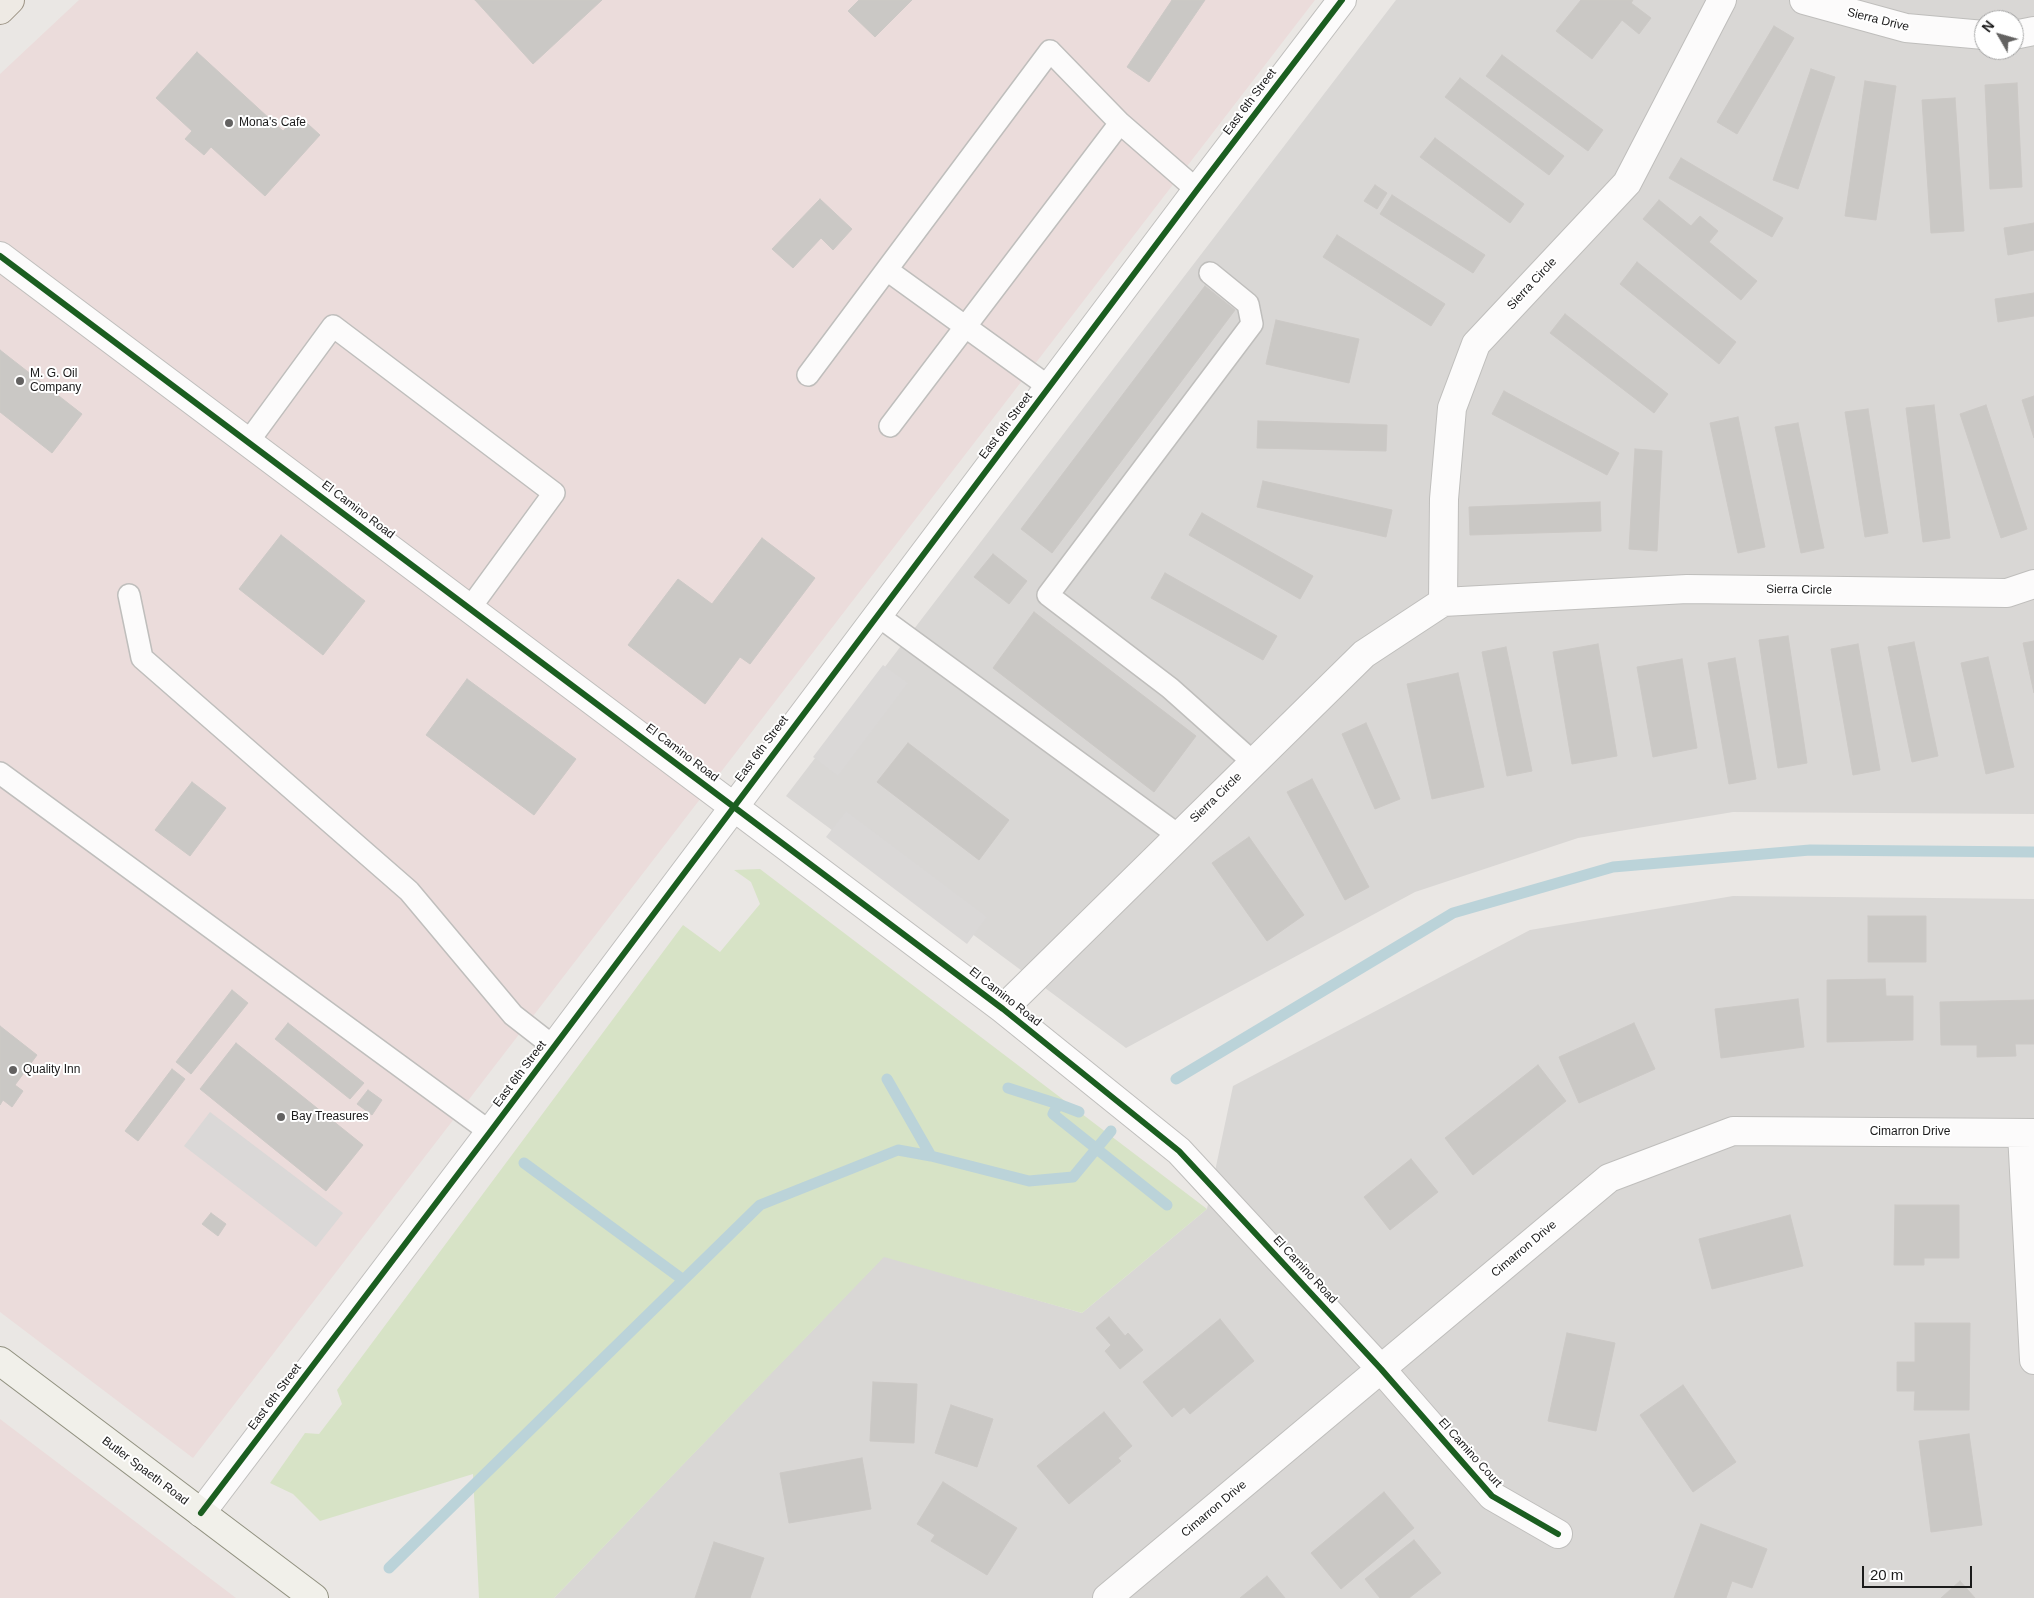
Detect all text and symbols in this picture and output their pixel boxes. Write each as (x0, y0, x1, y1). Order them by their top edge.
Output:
street label: Sierra Drive (1846, 5, 1910, 35)
north arrow (1974, 10, 2024, 60)
text: N (1979, 17, 1997, 35)
street label: East 6th Street (1220, 66, 1280, 138)
place label: Mona's Cafe (239, 116, 306, 130)
marker: Mona's Cafe (223, 117, 235, 129)
street label: Sierra Circle (1504, 255, 1560, 313)
place label: M. G. Oil Company (30, 367, 81, 395)
marker: M. G. Oil Company (14, 375, 26, 387)
street label: East 6th Street (976, 390, 1036, 462)
street label: El Camino Road (319, 478, 397, 542)
street label: Sierra Circle (1766, 582, 1832, 598)
street label: East 6th Street (732, 713, 792, 785)
street label: El Camino Road (643, 721, 721, 785)
street label: Sierra Circle (1187, 770, 1245, 826)
street label: El Camino Road (966, 964, 1044, 1030)
street label: East 6th Street (490, 1038, 550, 1110)
place label: Quality Inn (23, 1063, 80, 1077)
marker: Quality Inn (7, 1064, 19, 1076)
place label: Bay Treasures (291, 1110, 369, 1124)
marker: Bay Treasures (275, 1111, 287, 1123)
street label: Cimarron Drive (1870, 1125, 1950, 1139)
street label: Cimarron Drive (1488, 1218, 1560, 1280)
street label: El Camino Road (1270, 1233, 1340, 1307)
street label: East 6th Street (245, 1361, 305, 1433)
street label: El Camino Court (1435, 1415, 1505, 1491)
street label: Butler Spaeth Road (99, 1434, 191, 1508)
street label: Cimarron Drive (1178, 1478, 1250, 1540)
scale bar (1864, 1556, 1974, 1588)
text: 20 m (1870, 1566, 1903, 1583)

